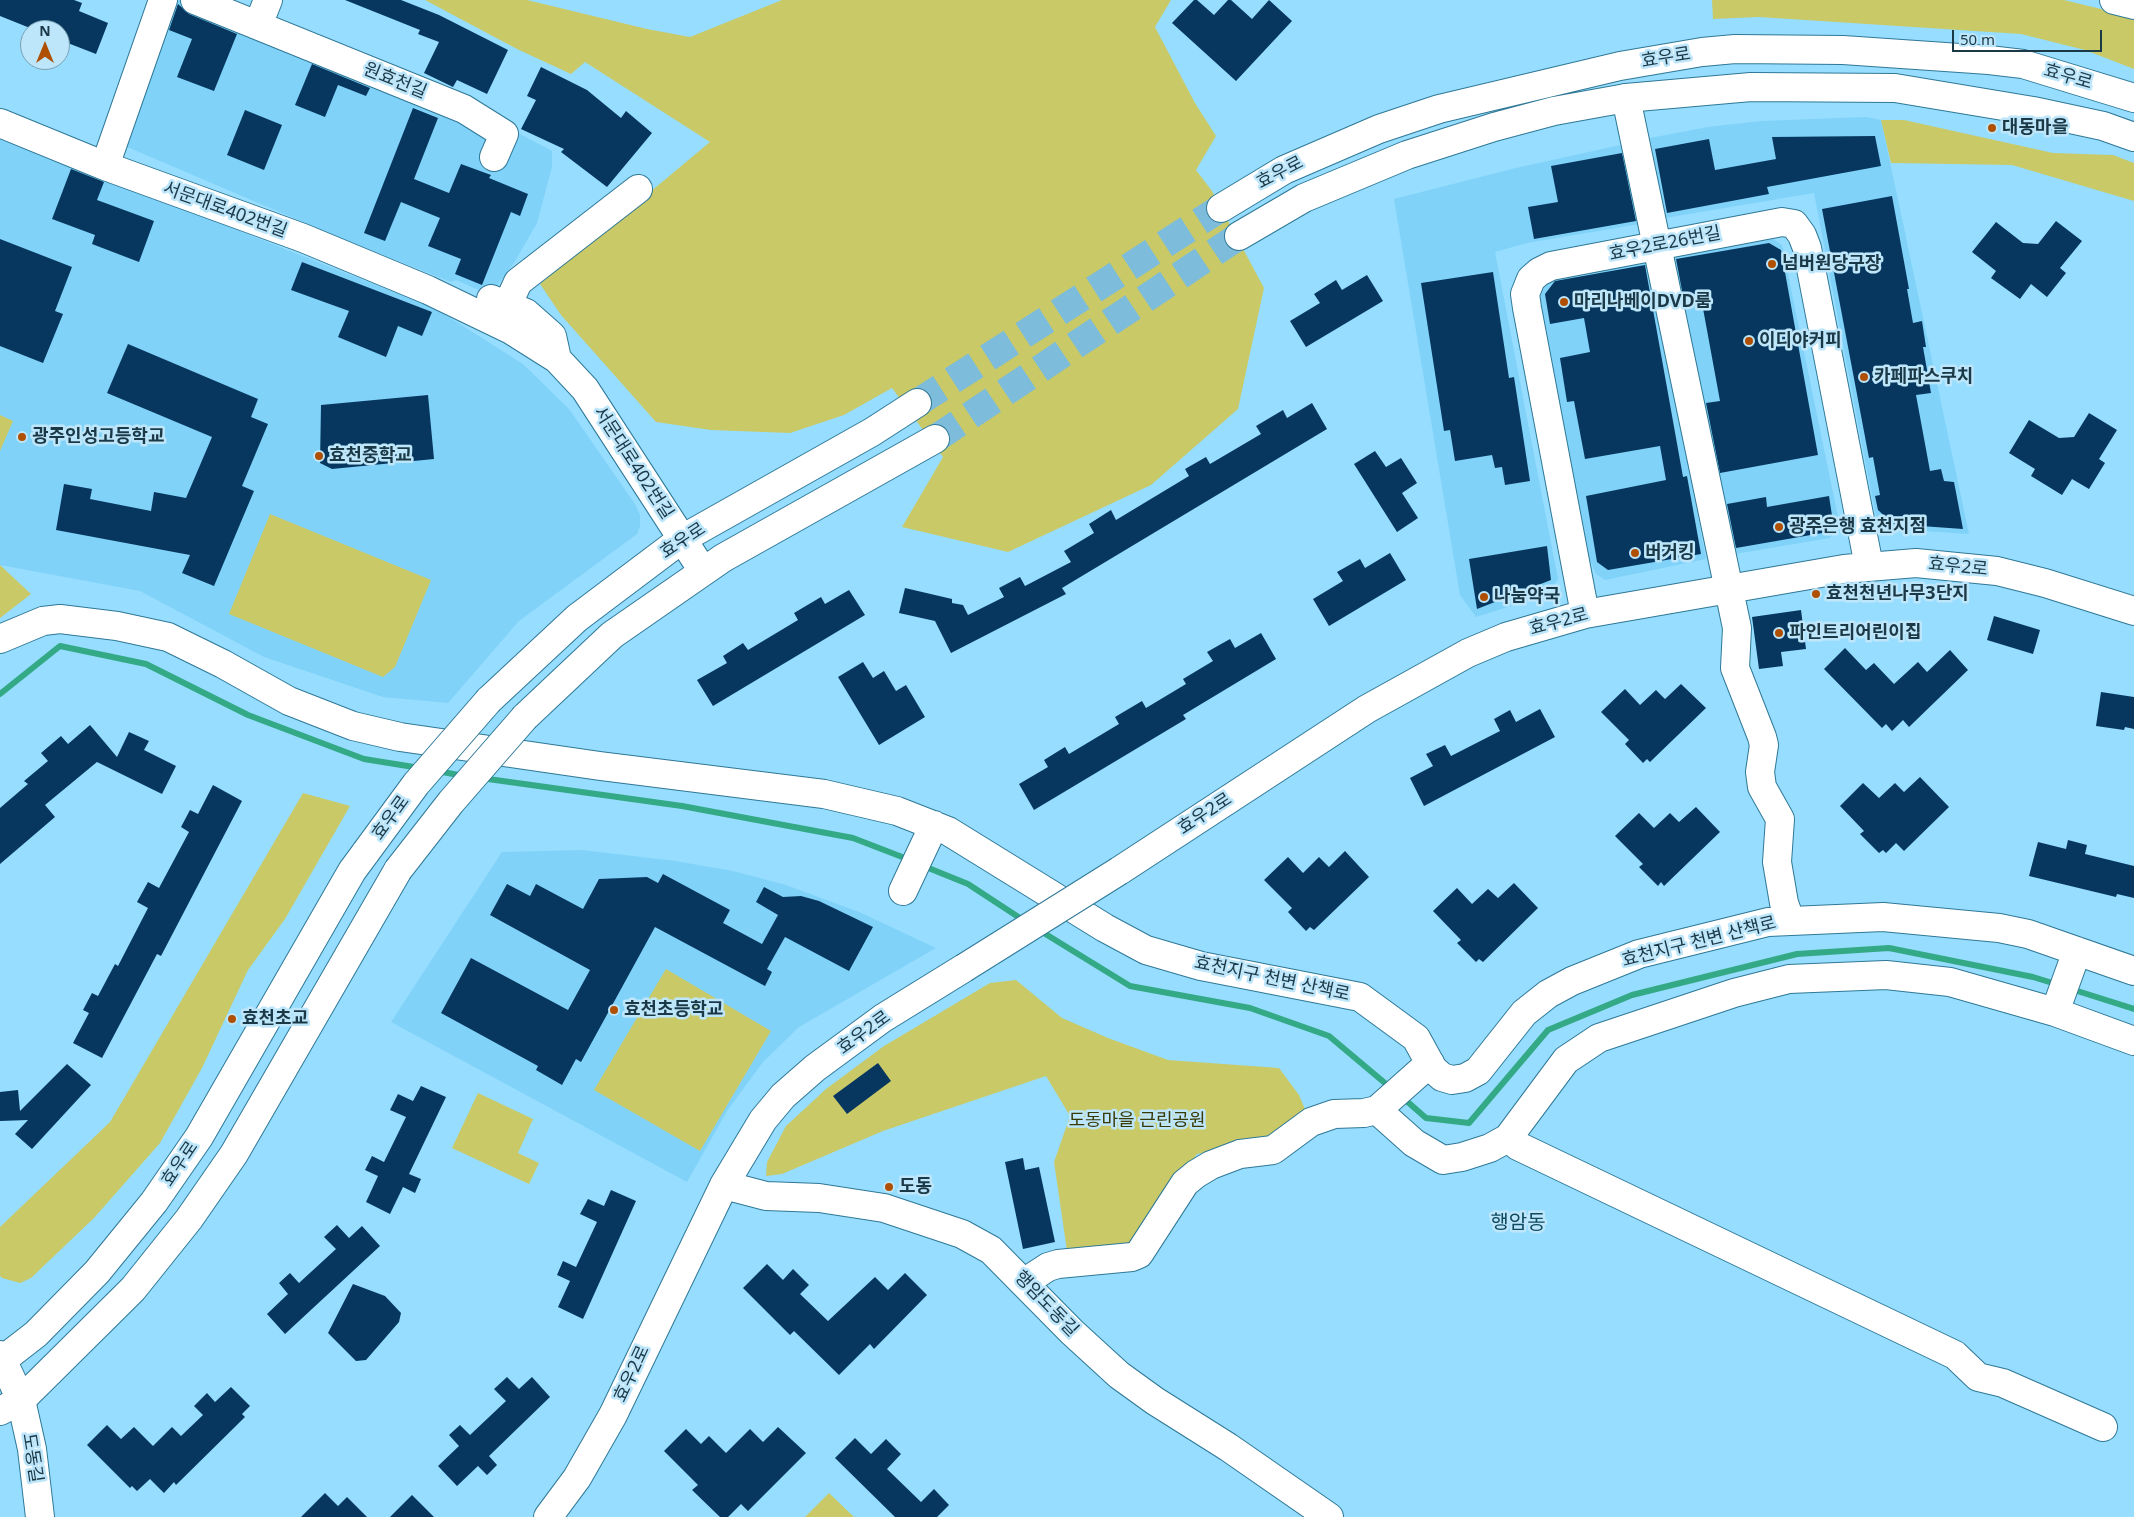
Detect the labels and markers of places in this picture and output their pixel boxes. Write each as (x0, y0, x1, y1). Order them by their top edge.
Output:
place label: 대동마을 (2002, 117, 2068, 139)
marker: 대동마을 (1986, 122, 1998, 134)
place label: 넘버원당구장 (1782, 253, 1881, 275)
marker: 넘버원당구장 (1766, 258, 1778, 270)
place label: 마리나베이DVD룸 (1574, 291, 1711, 313)
marker: 마리나베이DVD룸 (1558, 296, 1570, 308)
place label: 이디야커피 (1759, 330, 1842, 352)
marker: 이디야커피 (1743, 335, 1755, 347)
place label: 카페파스쿠치 (1874, 366, 1973, 388)
marker: 카페파스쿠치 (1858, 371, 1870, 383)
place label: 광주인성고등학교 (32, 426, 164, 448)
marker: 광주인성고등학교 (16, 431, 28, 443)
place label: 효천중학교 (329, 445, 412, 467)
marker: 효천중학교 (313, 450, 325, 462)
place label: 광주은행 효천지점 (1789, 516, 1926, 538)
marker: 광주은행 효천지점 (1773, 521, 1785, 533)
place label: 버거킹 (1645, 542, 1695, 564)
marker: 버거킹 (1629, 547, 1641, 559)
place label: 효천천년나무3단지 (1826, 583, 1969, 605)
place label: 나눔약국 (1494, 586, 1560, 608)
marker: 효천천년나무3단지 (1810, 588, 1822, 600)
marker: 나눔약국 (1478, 591, 1490, 603)
place label: 파인트리어린이집 (1789, 622, 1921, 644)
marker: 파인트리어린이집 (1773, 627, 1785, 639)
place label: 효천초등학교 (624, 999, 723, 1021)
marker: 효천초등학교 (608, 1004, 620, 1016)
place label: 효천초교 (242, 1008, 308, 1030)
marker: 효천초교 (226, 1013, 238, 1025)
place label: 도동 (899, 1176, 932, 1198)
marker: 도동 (883, 1181, 895, 1193)

